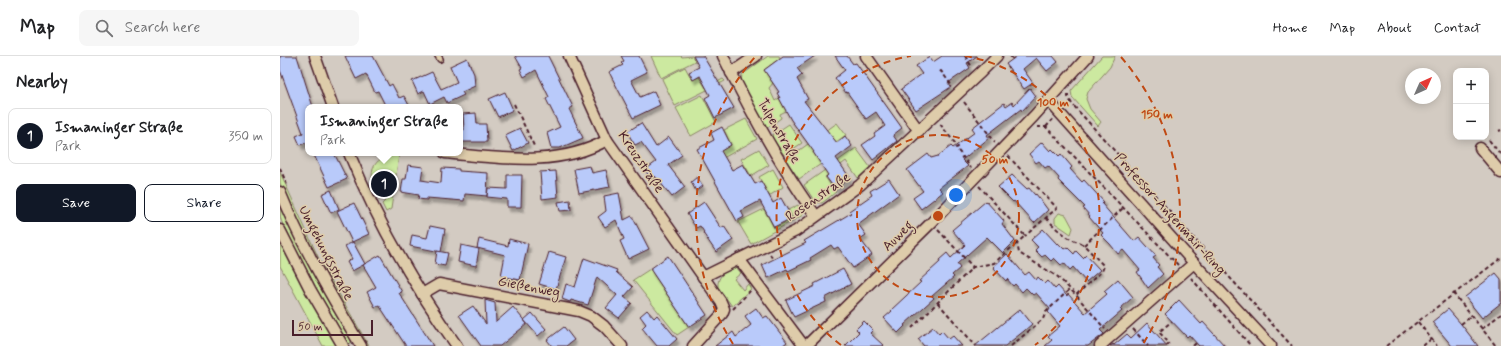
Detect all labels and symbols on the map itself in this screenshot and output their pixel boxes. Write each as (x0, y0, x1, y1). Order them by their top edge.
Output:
north arrow (1405, 68, 1441, 104)
street label: Tulpenstraße (753, 95, 805, 167)
text: 100 m (1037, 95, 1070, 111)
text: 150 m (1141, 107, 1173, 123)
street label: Kreuzstraße (614, 128, 668, 197)
street label: Professor-Angermair-Ring (1109, 149, 1230, 280)
text: 50 m (982, 152, 1009, 168)
street label: Rosenstraße (782, 168, 854, 226)
pin: 1 (371, 169, 397, 199)
your location (946, 185, 966, 205)
street label: Umgehungsstraße (293, 203, 358, 304)
centre of rings (931, 209, 945, 223)
street label: Auweg (879, 217, 919, 257)
street label: Gießenweg (496, 272, 562, 303)
scale bar (292, 318, 373, 337)

